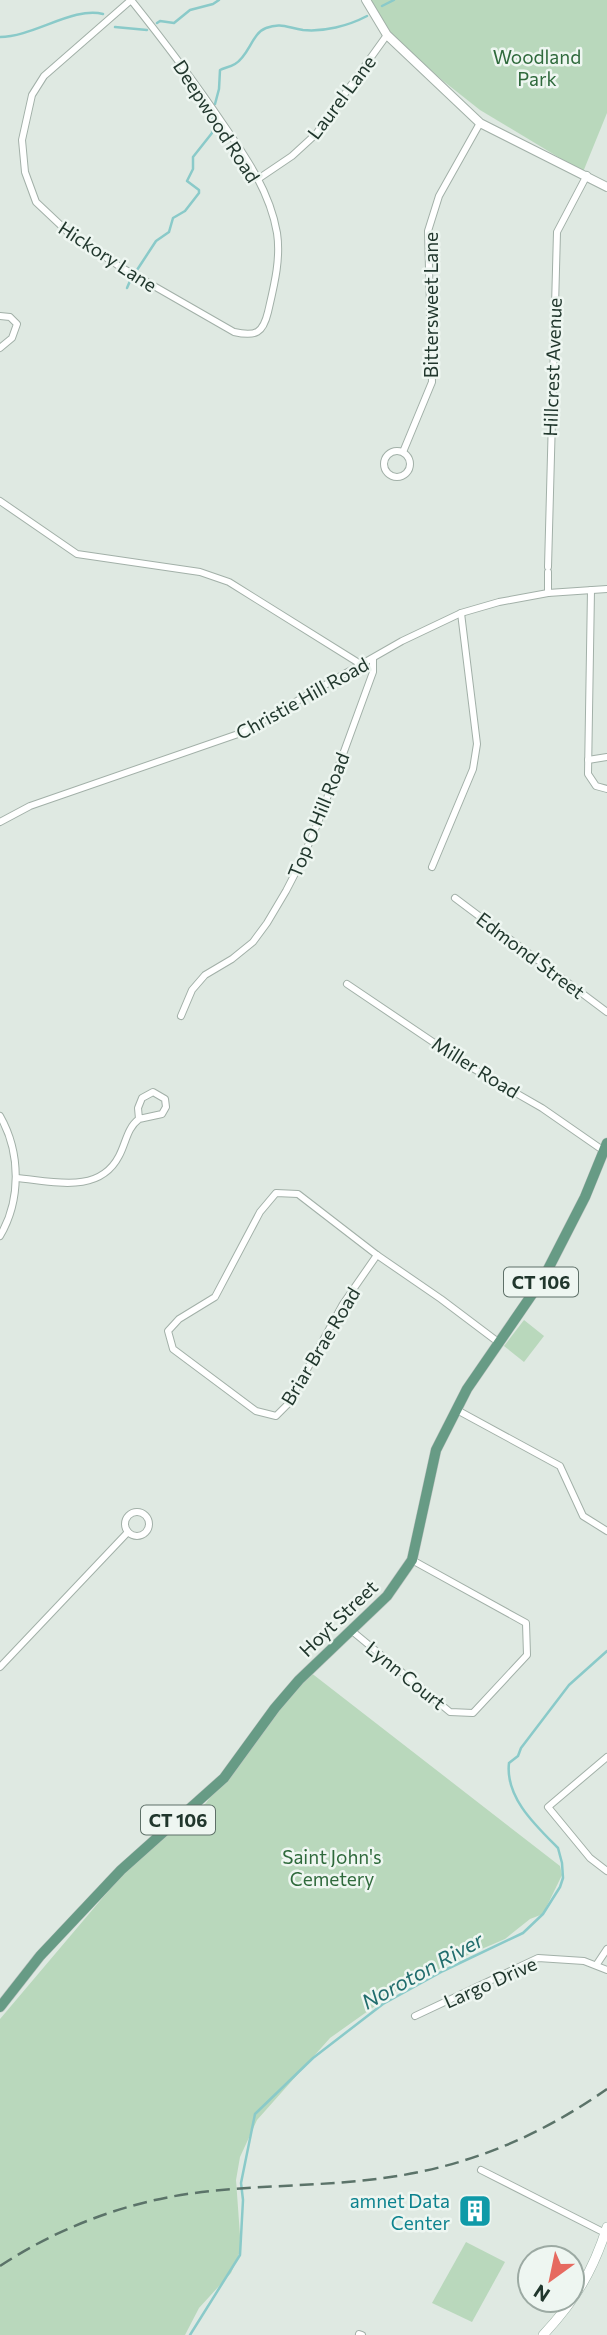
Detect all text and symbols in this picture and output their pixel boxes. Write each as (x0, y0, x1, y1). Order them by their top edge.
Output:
park label: Woodland Park (493, 45, 581, 90)
street label: Laurel Lane (302, 51, 380, 143)
street label: Deepwood Road (169, 55, 265, 187)
street label: Hickory Lane (55, 216, 161, 296)
street label: Bittersweet Lane (419, 232, 442, 378)
street label: Hillcrest Avenue (538, 297, 566, 437)
street label: Christie Hill Road (232, 652, 372, 744)
street label: Top O Hill Road (282, 749, 354, 881)
street label: Edmond Street (472, 907, 590, 1003)
street label: Miller Road (428, 1031, 524, 1103)
road number: CT 106 (504, 1268, 578, 1296)
street label: Briar Brae Road (276, 1283, 364, 1409)
street label: Hoyt Street (294, 1575, 382, 1661)
street label: Lynn Court (361, 1636, 451, 1714)
road number: CT 106 (141, 1806, 215, 1834)
park label: Saint John's Cemetery (282, 1845, 382, 1890)
water label: Noroton River (357, 1926, 488, 2014)
street label: Largo Drive (440, 1951, 540, 2013)
place label: amnet Data Center (350, 2189, 450, 2234)
building icon: amnet Data Center (456, 2192, 494, 2230)
north arrow (516, 2244, 586, 2314)
text: N (529, 2280, 554, 2307)

